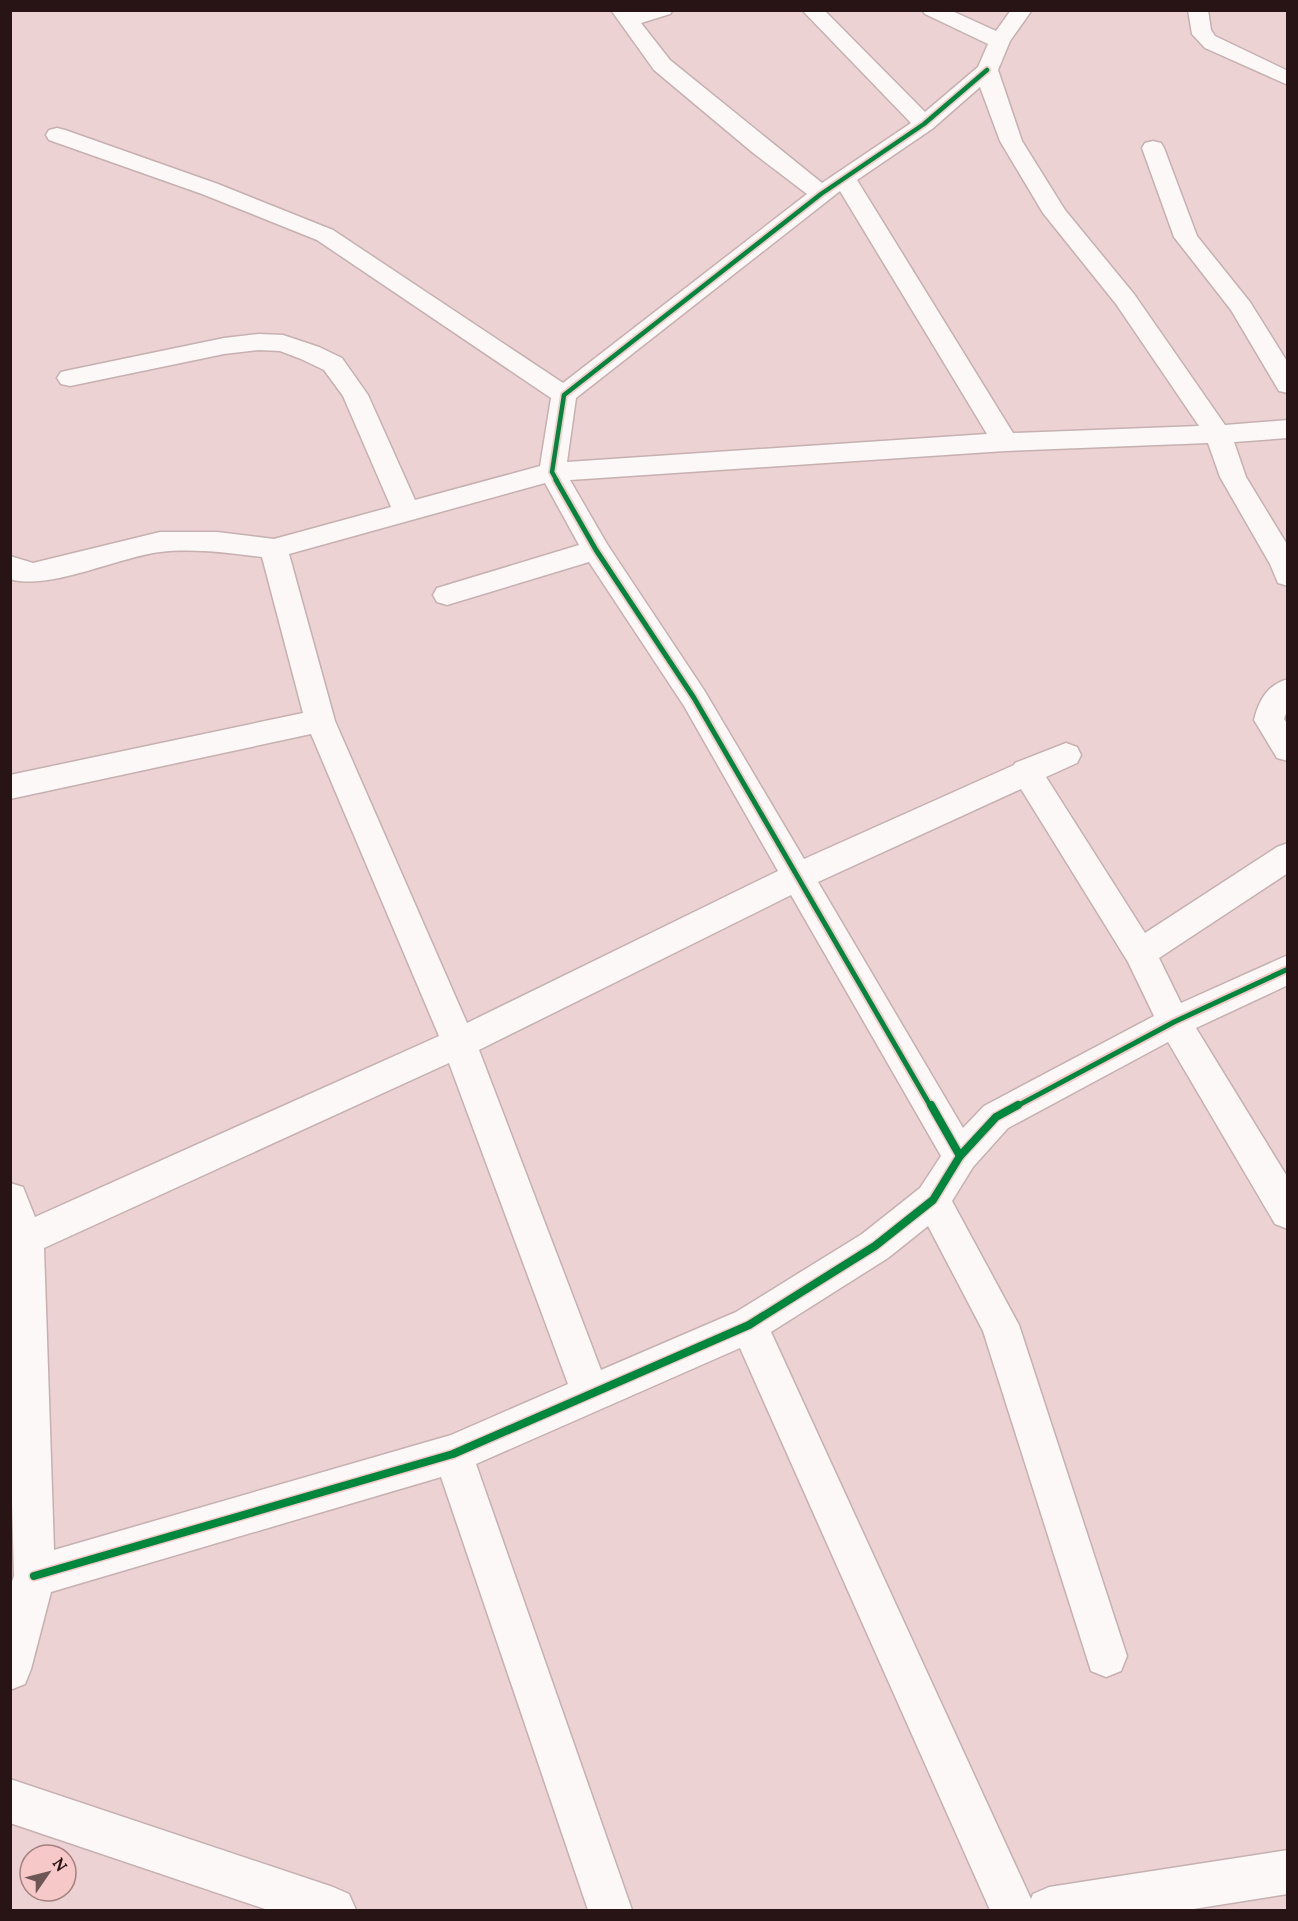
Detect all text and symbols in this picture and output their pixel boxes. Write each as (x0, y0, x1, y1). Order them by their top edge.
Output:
north arrow (18, 1843, 78, 1903)
text: N (49, 1854, 72, 1875)

